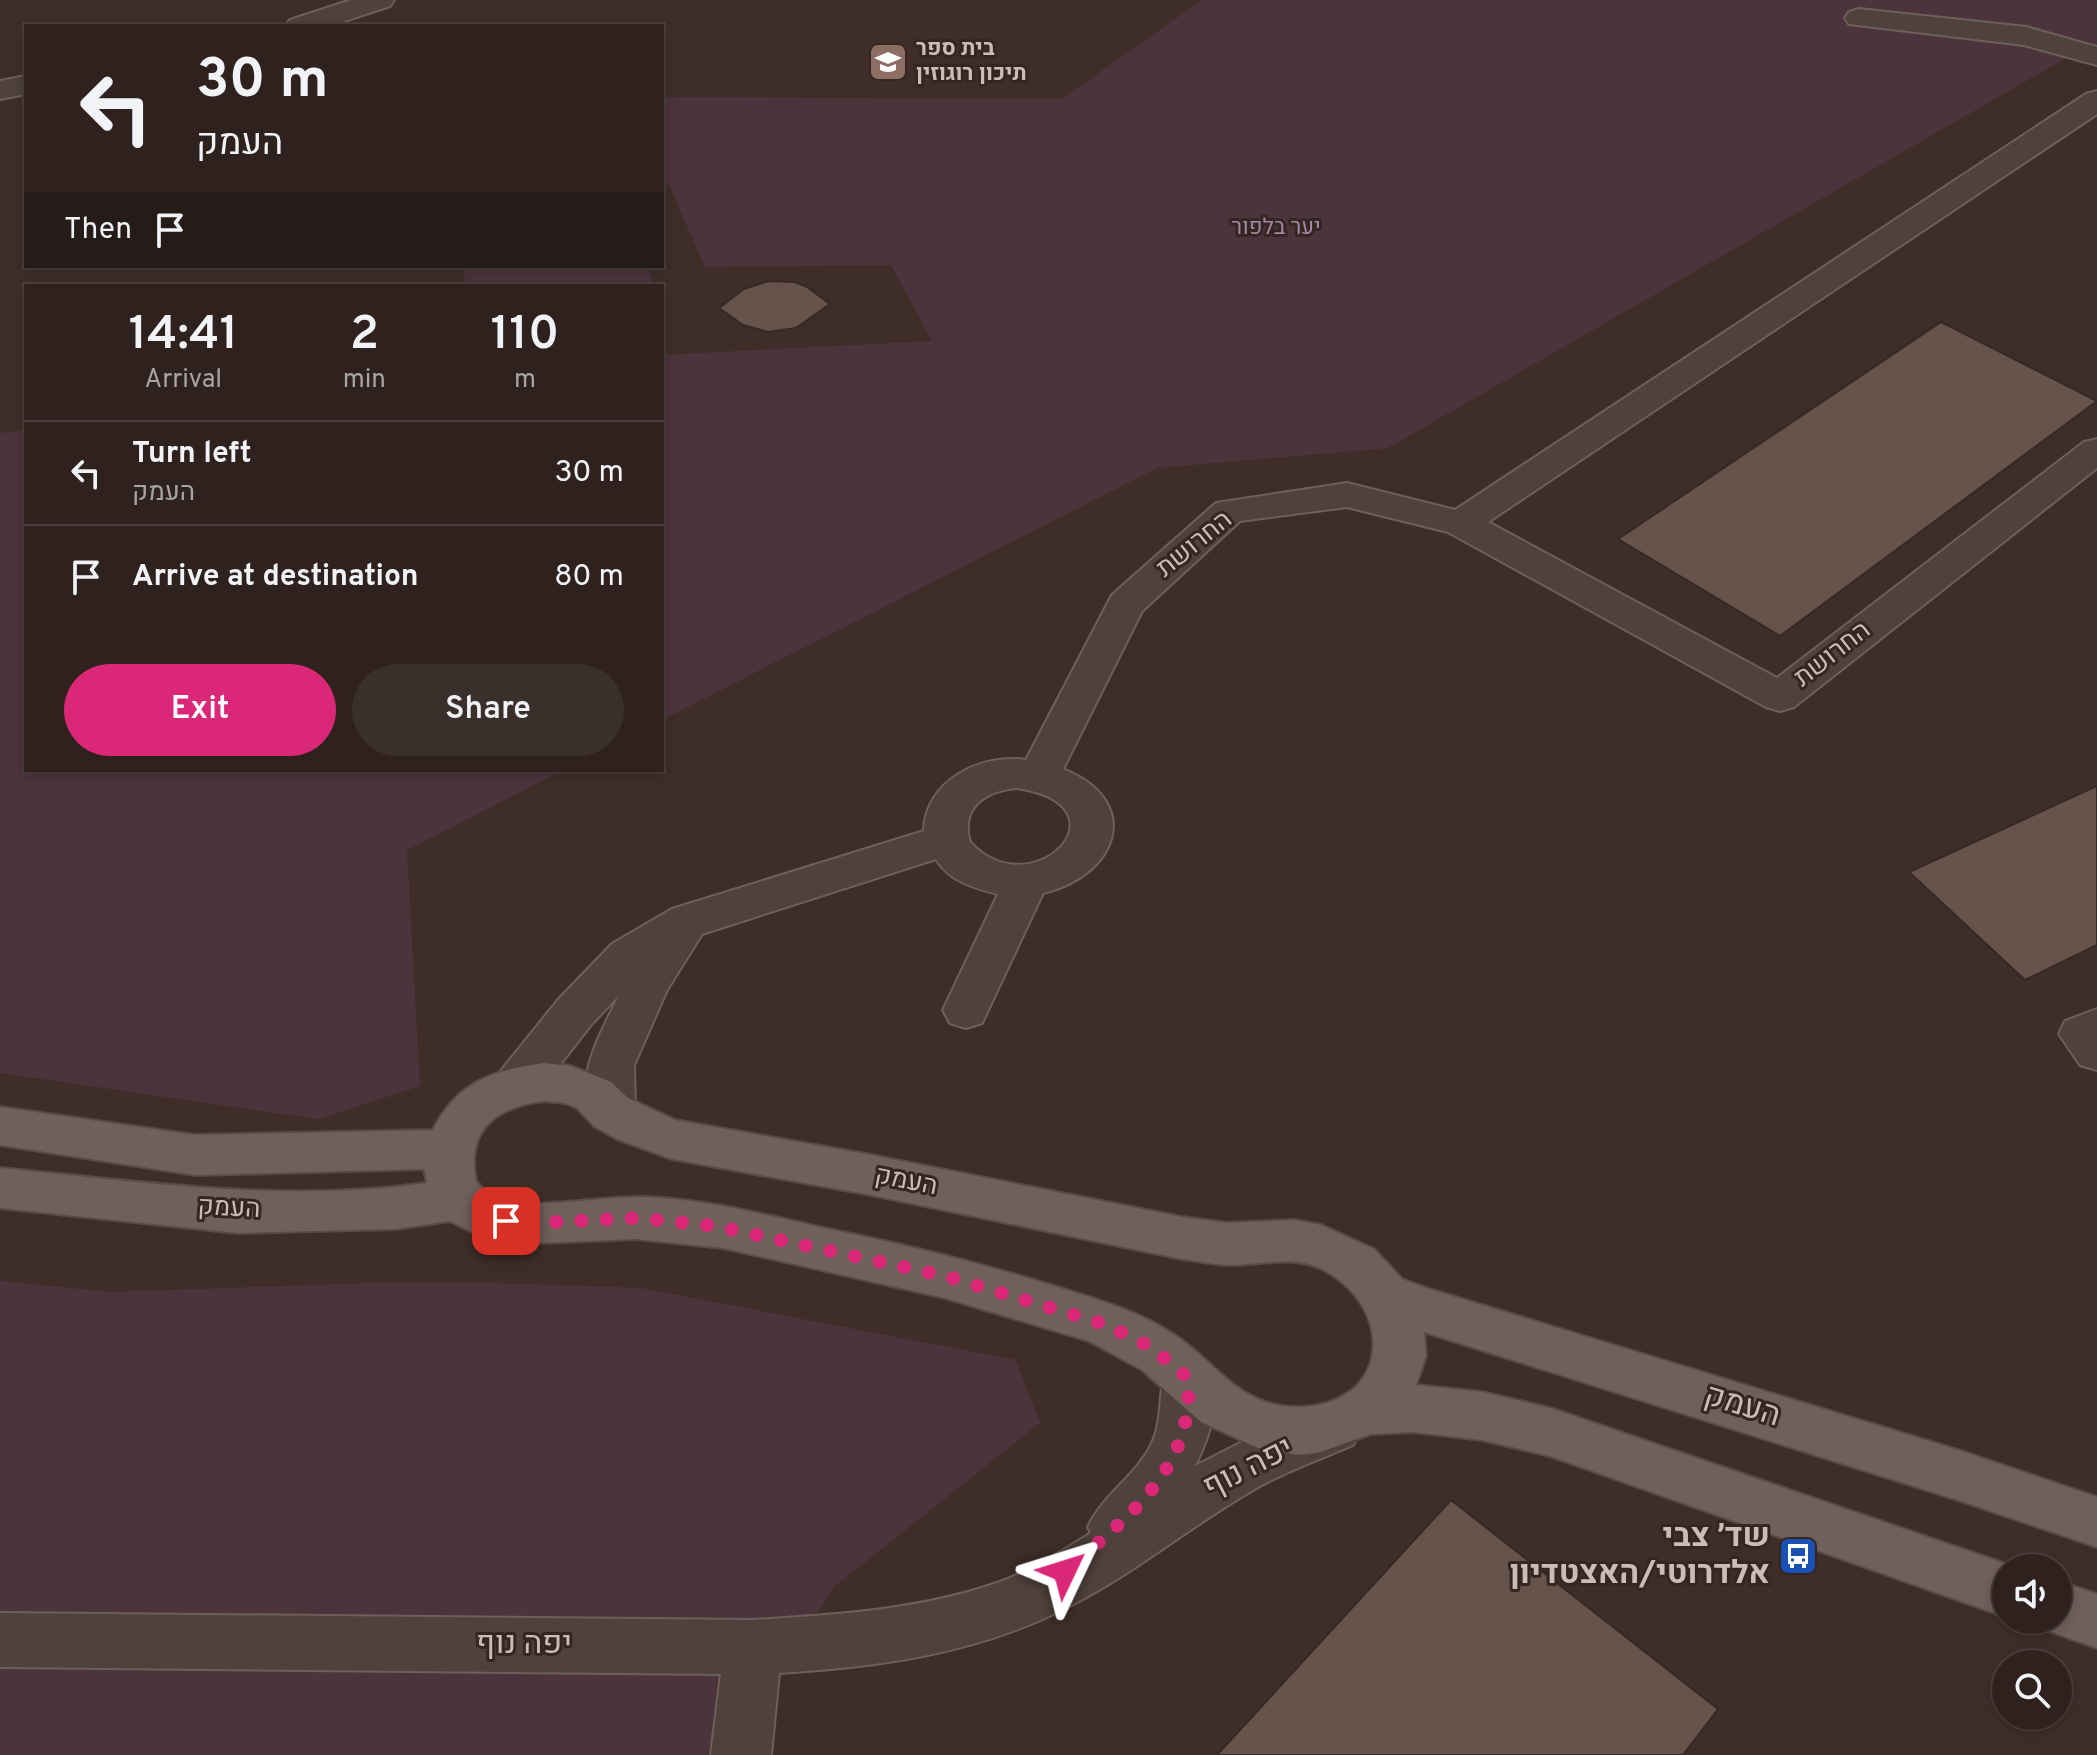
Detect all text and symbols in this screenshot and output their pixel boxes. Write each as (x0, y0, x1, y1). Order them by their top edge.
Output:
place label: בית ספר תיכון רוגוזין (916, 36, 1027, 88)
school or university icon: בית ספר תיכון רוגוזין (867, 41, 909, 83)
text: 30 m (196, 47, 329, 117)
icon: left (64, 56, 168, 160)
text: העמק (196, 122, 283, 168)
icon: arrive (148, 208, 192, 252)
text: Then (64, 212, 132, 249)
park label: יער בלפור (1231, 215, 1321, 242)
text: 14:41 (129, 306, 238, 366)
text: 2 (350, 306, 379, 366)
text: 110 (491, 306, 559, 366)
text: Arrival (145, 364, 222, 397)
text: min (343, 364, 386, 397)
text: m (514, 364, 536, 397)
text: Turn left (132, 436, 252, 473)
icon: left (64, 451, 108, 495)
text: 30 m (555, 455, 624, 492)
text: העמק (132, 477, 195, 510)
street label: החרושת (1150, 504, 1240, 586)
icon: arrive (64, 555, 108, 599)
text: Arrive at destination (132, 559, 418, 596)
text: 80 m (554, 559, 624, 596)
street label: החרושת (1788, 615, 1878, 695)
button: Exit (64, 664, 336, 756)
button: Share (352, 664, 624, 756)
street label: העמק (872, 1160, 940, 1204)
pin (472, 1187, 540, 1255)
street label: העמק (197, 1191, 261, 1227)
icon: arrive (484, 1199, 528, 1243)
street label: העמק (1699, 1377, 1785, 1437)
street label: יפה נוף (1197, 1429, 1301, 1509)
place label: שד׳ צבי אלדרוטי/האצטדיון (1510, 1518, 1770, 1595)
position arrow (1023, 1529, 1107, 1613)
bus stop icon: שד׳ צבי אלדרוטי/האצטדיון (1777, 1535, 1819, 1577)
map controls (1992, 1554, 2072, 1730)
button: sound (1992, 1554, 2072, 1634)
street label: יפה נוף (476, 1625, 572, 1665)
button: search (1992, 1650, 2072, 1730)

